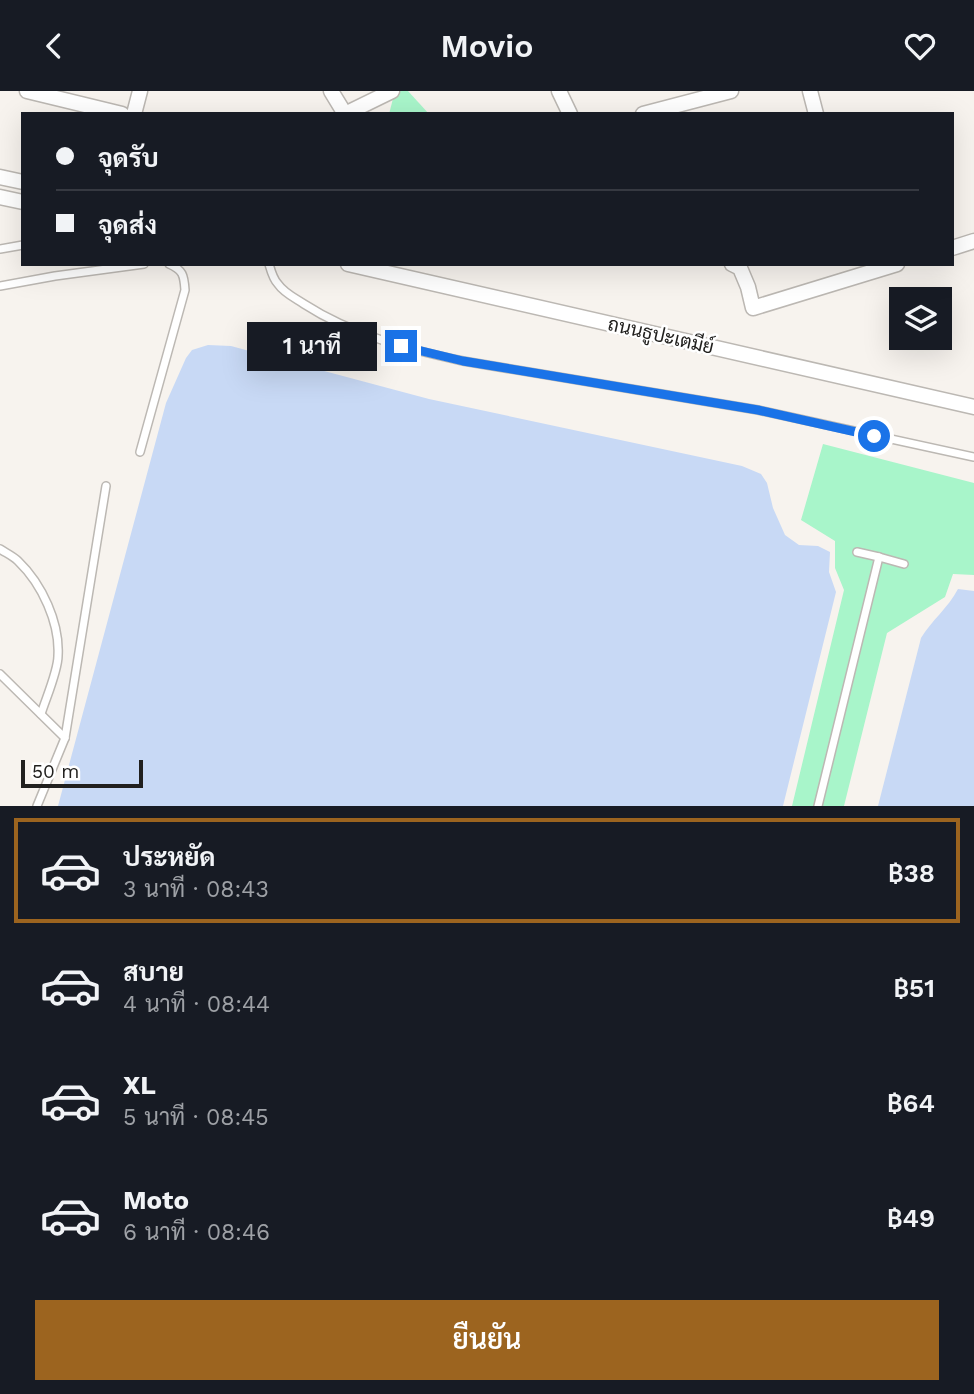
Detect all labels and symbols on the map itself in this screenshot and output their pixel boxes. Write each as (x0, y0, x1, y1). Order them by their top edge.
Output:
street label: ถนนธูปะเตมีย์ (605, 311, 716, 361)
callout: 1 นาที (247, 321, 376, 371)
route end (385, 330, 417, 362)
route start (858, 420, 890, 452)
scale bar (21, 757, 144, 789)

